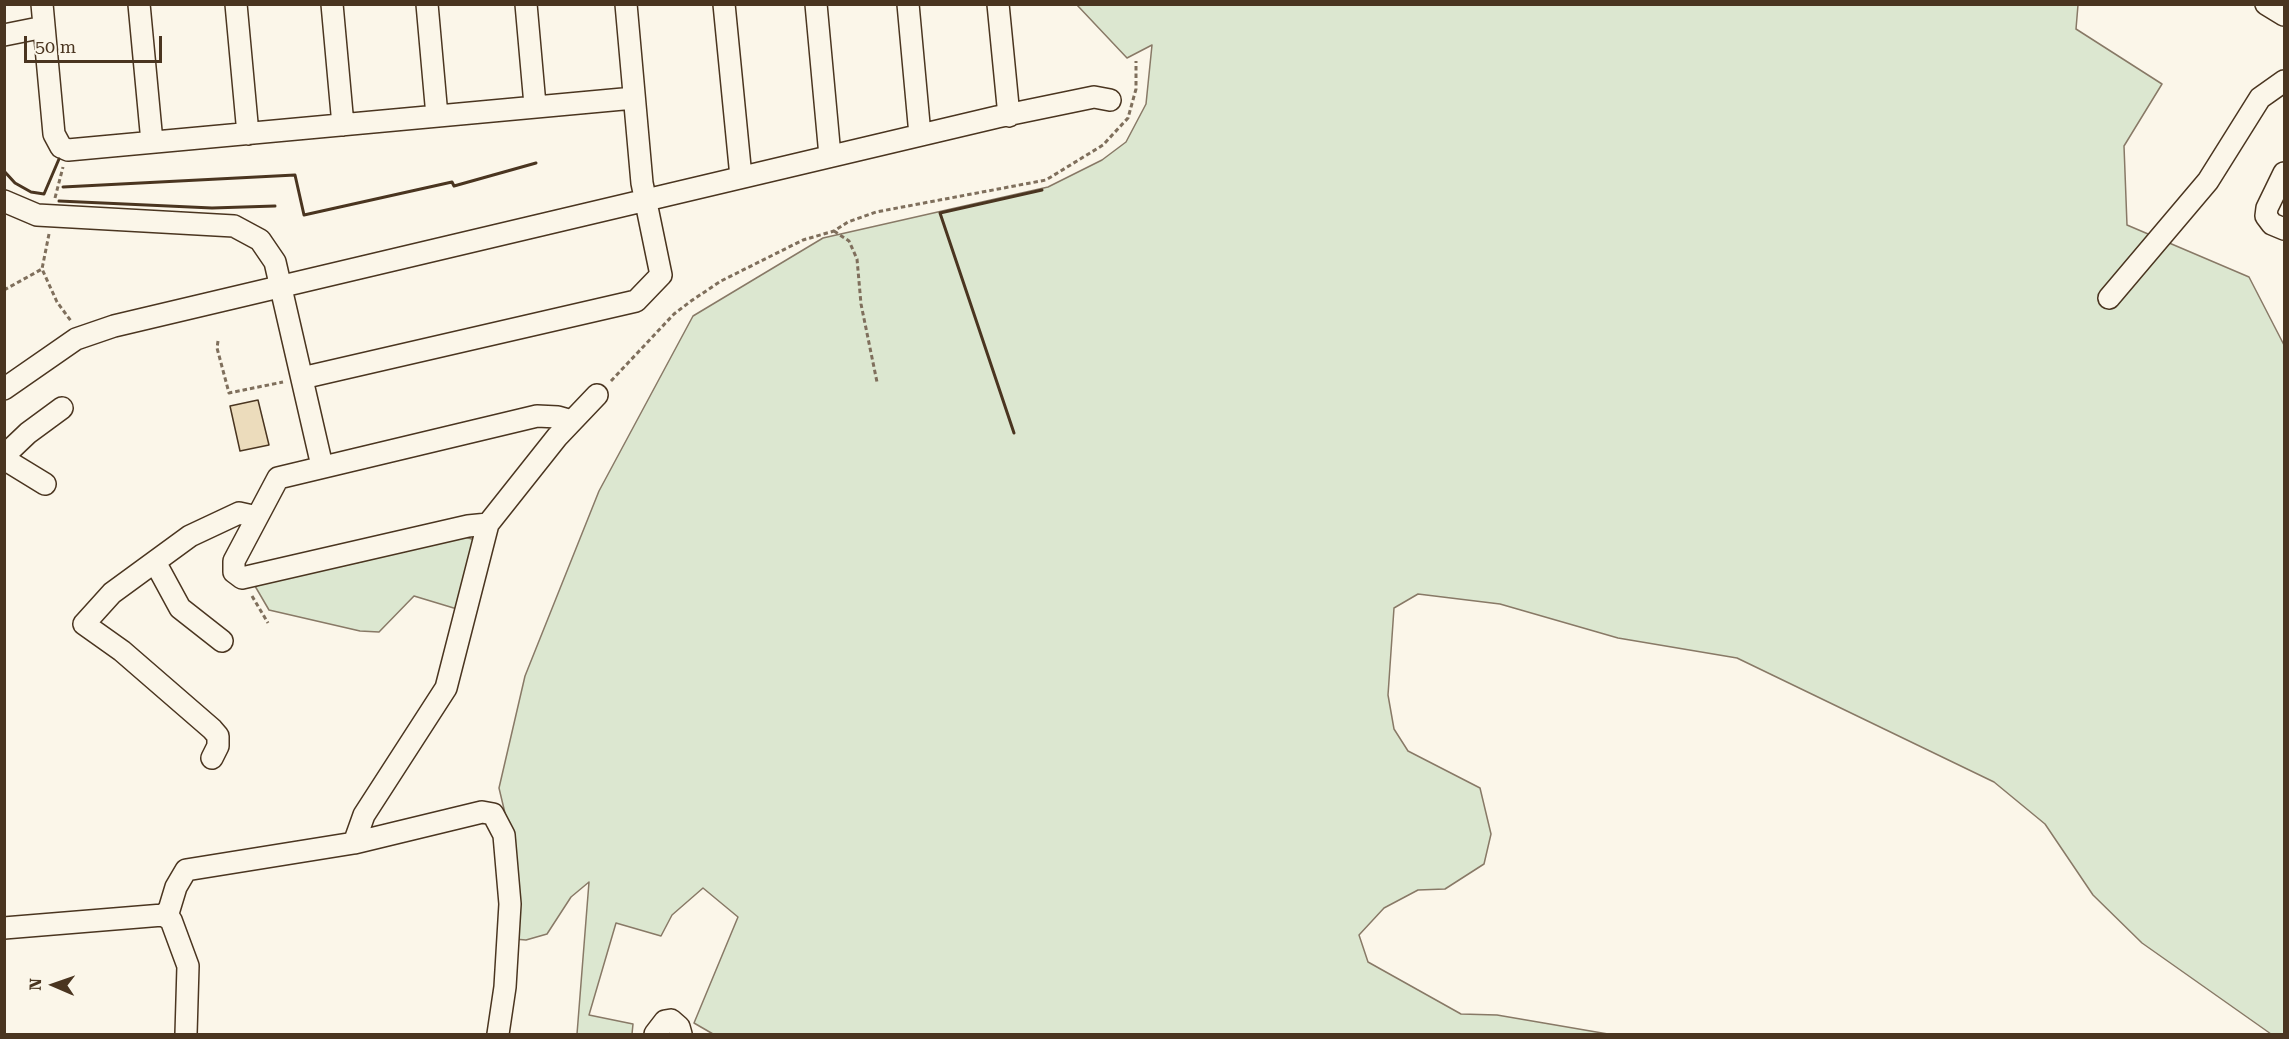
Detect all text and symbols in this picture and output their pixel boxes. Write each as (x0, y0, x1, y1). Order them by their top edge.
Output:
scale bar (27, 24, 165, 62)
text: 50 m (35, 36, 76, 57)
north arrow (24, 955, 84, 1015)
text: N (26, 978, 45, 991)

